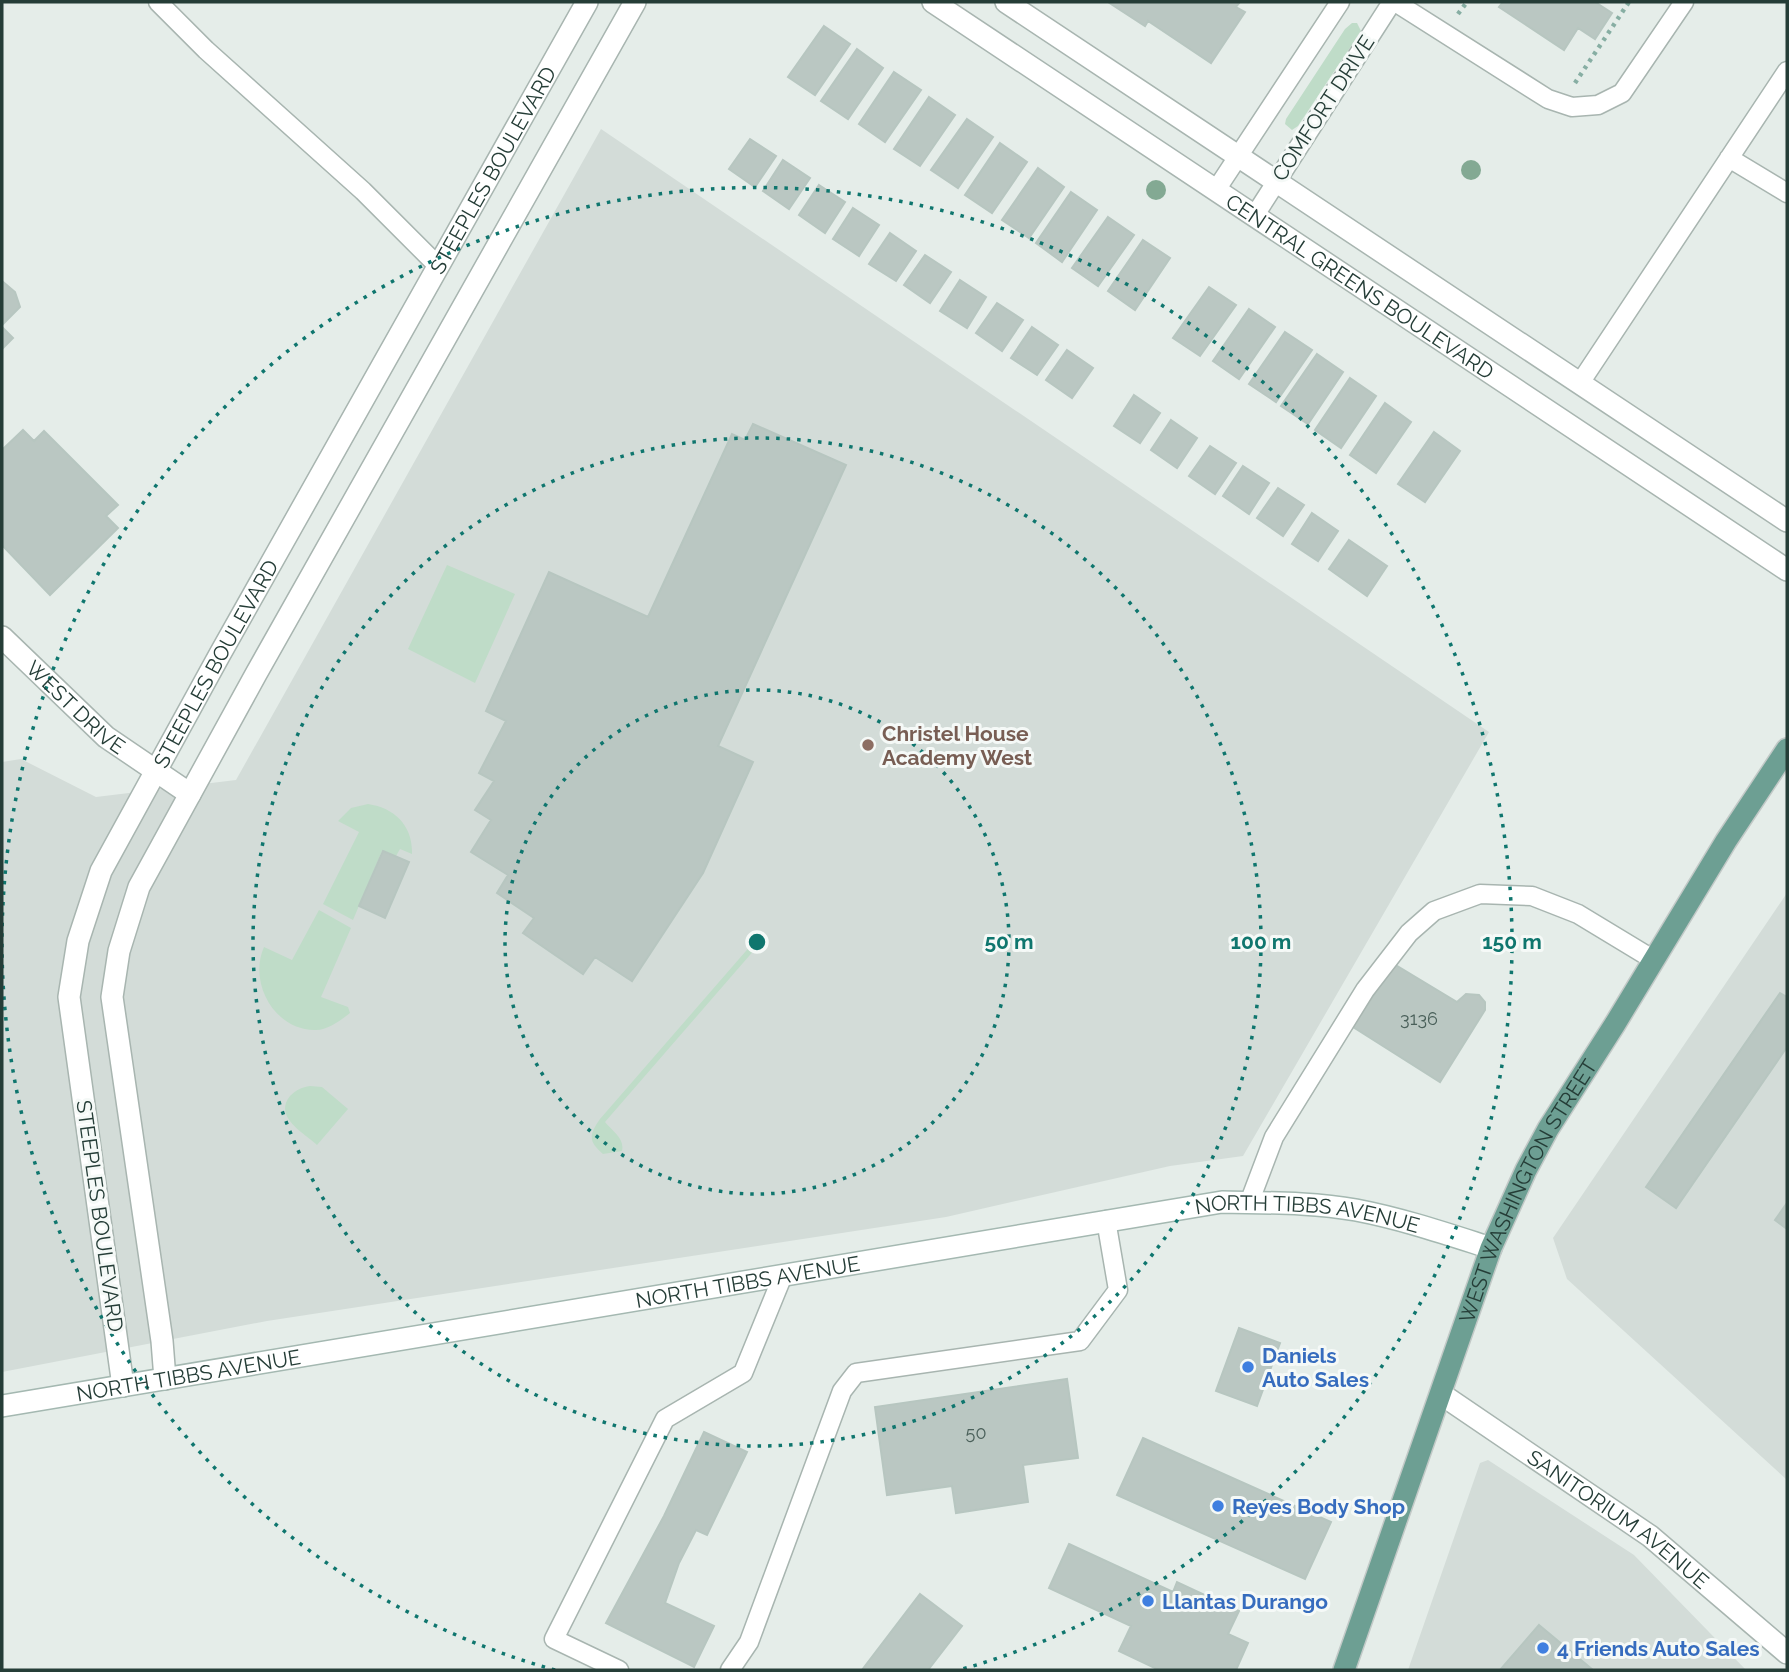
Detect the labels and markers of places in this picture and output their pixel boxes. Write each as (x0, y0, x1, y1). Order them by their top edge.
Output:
place label: Christel House Academy West (882, 721, 1032, 770)
marker: Christel House Academy West (860, 737, 876, 753)
centre of rings (745, 930, 769, 954)
place label: Daniels Auto Sales (1262, 1343, 1369, 1392)
marker: Daniels Auto Sales (1240, 1359, 1256, 1375)
place label: Reyes Body Shop (1232, 1494, 1405, 1519)
marker: Reyes Body Shop (1210, 1498, 1226, 1514)
place label: Llantas Durango (1162, 1589, 1328, 1614)
marker: Llantas Durango (1140, 1593, 1156, 1609)
place label: 4 Friends Auto Sales (1557, 1636, 1760, 1661)
marker: 4 Friends Auto Sales (1535, 1640, 1551, 1656)

